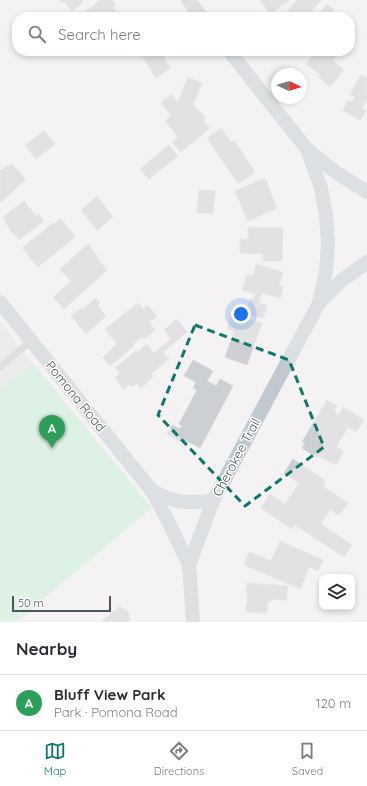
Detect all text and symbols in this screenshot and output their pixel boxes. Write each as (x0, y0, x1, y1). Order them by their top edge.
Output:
search box (12, 12, 355, 56)
icon: search (26, 23, 48, 45)
text: Search here (58, 25, 141, 44)
north arrow (271, 68, 307, 104)
your location (231, 304, 251, 324)
street label: Pomona Road (43, 357, 109, 435)
pin: A (39, 415, 65, 448)
street label: Cherokee Trail (209, 415, 263, 499)
map controls (319, 574, 355, 610)
button: layers (319, 574, 355, 610)
scale bar (12, 594, 111, 613)
text: 50 m (18, 596, 44, 610)
text: Nearby (16, 638, 77, 659)
text: Bluff View Park (54, 685, 166, 704)
text: A (25, 695, 33, 711)
text: 120 m (316, 695, 351, 711)
text: Park · Pomona Road (54, 704, 178, 720)
tab: Map (44, 740, 66, 778)
tab: Directions (154, 740, 204, 778)
tab: Saved (292, 740, 323, 778)

